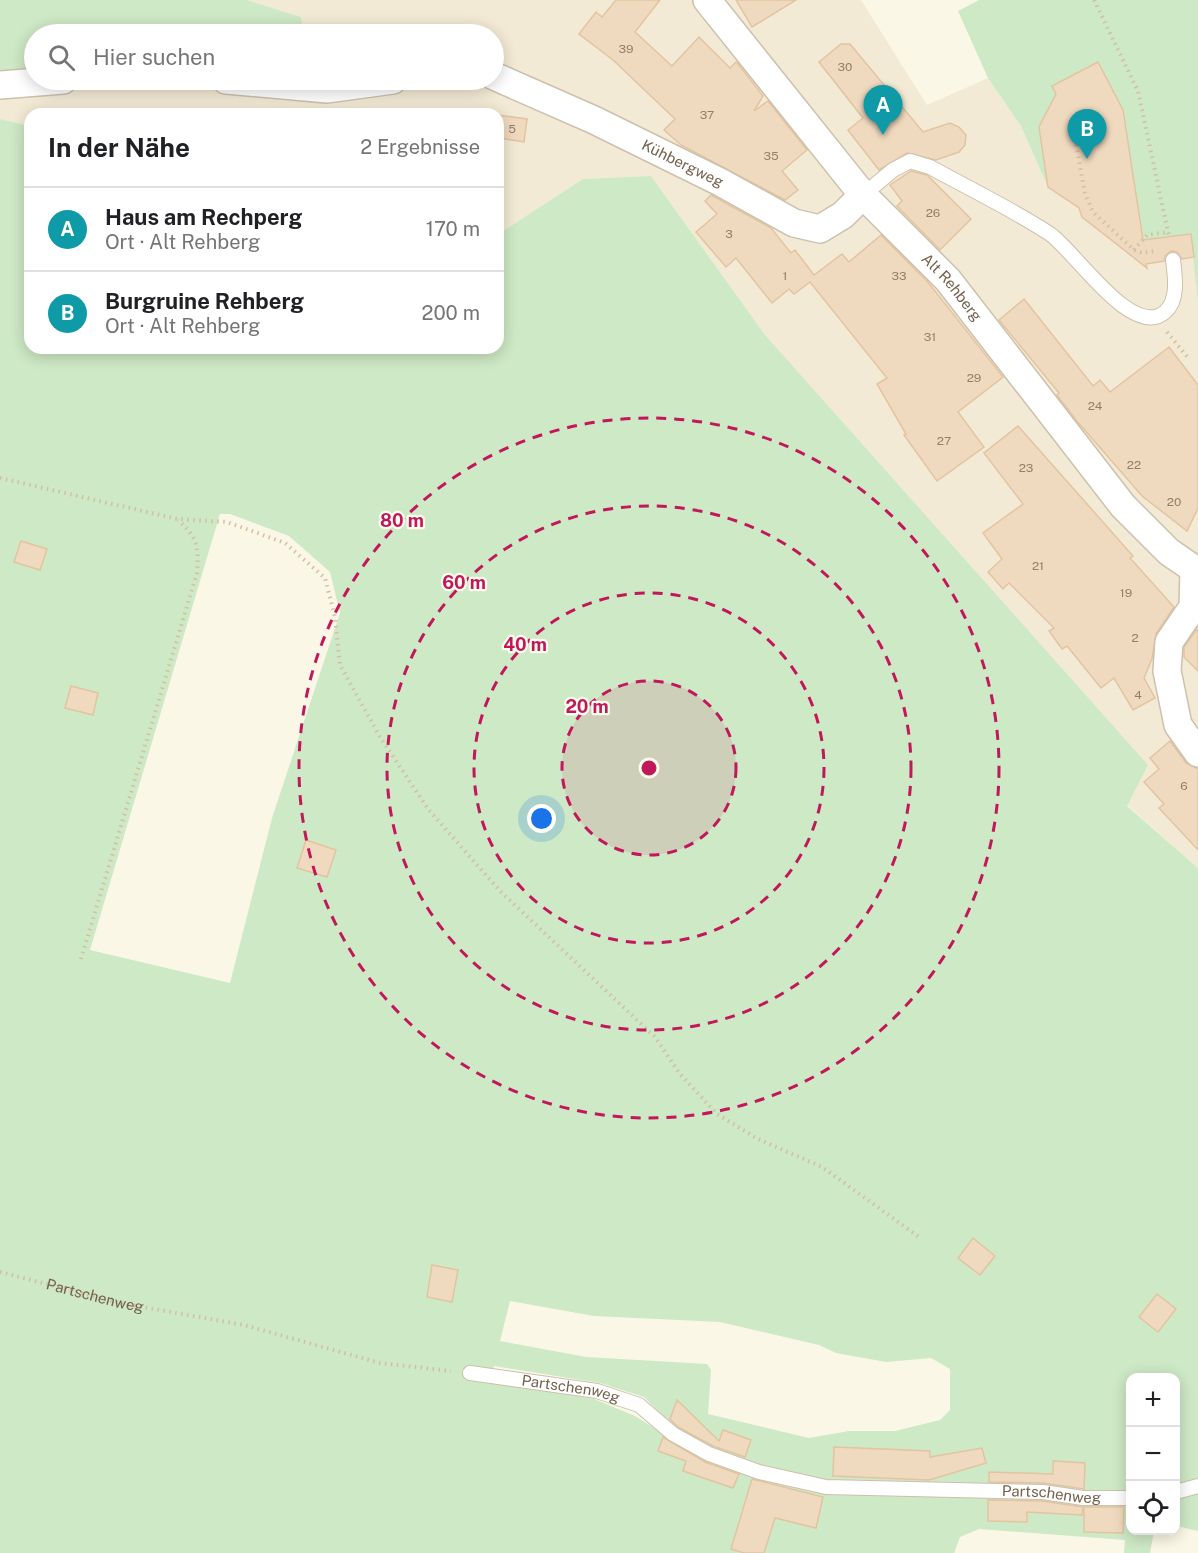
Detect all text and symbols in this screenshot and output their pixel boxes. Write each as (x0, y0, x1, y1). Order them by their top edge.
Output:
search box (24, 24, 504, 90)
icon: search (45, 41, 78, 74)
house number: 39 (619, 42, 633, 56)
text: Hier suchen (93, 44, 215, 70)
house number: 30 (838, 60, 852, 74)
pin: A (864, 86, 902, 135)
house number: 37 (700, 108, 714, 122)
pin: B (1068, 110, 1106, 159)
house number: 5 (508, 122, 516, 136)
text: In der Nähe (48, 132, 190, 163)
text: 2 Ergebnisse (360, 135, 480, 159)
street label: Kühbergweg (639, 136, 727, 190)
house number: 35 (763, 149, 779, 163)
text: Haus am Rechperg (105, 204, 302, 230)
house number: 26 (926, 206, 940, 220)
text: A (60, 217, 75, 241)
text: 170 m (426, 217, 480, 241)
house number: 3 (725, 227, 733, 241)
text: Ort · Alt Rehberg (105, 230, 260, 254)
street label: Alt Rehberg (918, 250, 986, 324)
house number: 1 (783, 269, 787, 283)
house number: 33 (891, 269, 907, 283)
text: Burgruine Rehberg (105, 288, 304, 314)
text: B (61, 301, 74, 325)
text: 200 m (422, 301, 480, 325)
text: Ort · Alt Rehberg (105, 314, 260, 338)
house number: 31 (924, 330, 936, 344)
house number: 29 (967, 371, 981, 385)
house number: 24 (1088, 399, 1103, 413)
house number: 27 (937, 434, 951, 448)
house number: 22 (1127, 458, 1141, 472)
house number: 23 (1019, 461, 1033, 475)
house number: 20 (1167, 495, 1181, 509)
text: 80 m (380, 510, 424, 531)
house number: 21 (1032, 559, 1044, 573)
text: 60 m (442, 572, 486, 593)
house number: 19 (1120, 586, 1132, 600)
house number: 2 (1131, 631, 1139, 645)
text: 40 m (503, 634, 547, 655)
house number: 4 (1134, 688, 1142, 702)
text: 20 m (565, 696, 609, 717)
centre of rings (639, 758, 659, 778)
house number: 6 (1180, 779, 1188, 793)
your location (527, 804, 556, 833)
street label: Partschenweg (45, 1275, 145, 1315)
street label: Partschenweg (520, 1371, 622, 1406)
map controls (1126, 1373, 1180, 1535)
button: + (1126, 1373, 1180, 1427)
button: − (1126, 1427, 1180, 1481)
button: locate (1126, 1481, 1180, 1535)
street label: Partschenweg (1002, 1482, 1101, 1506)

